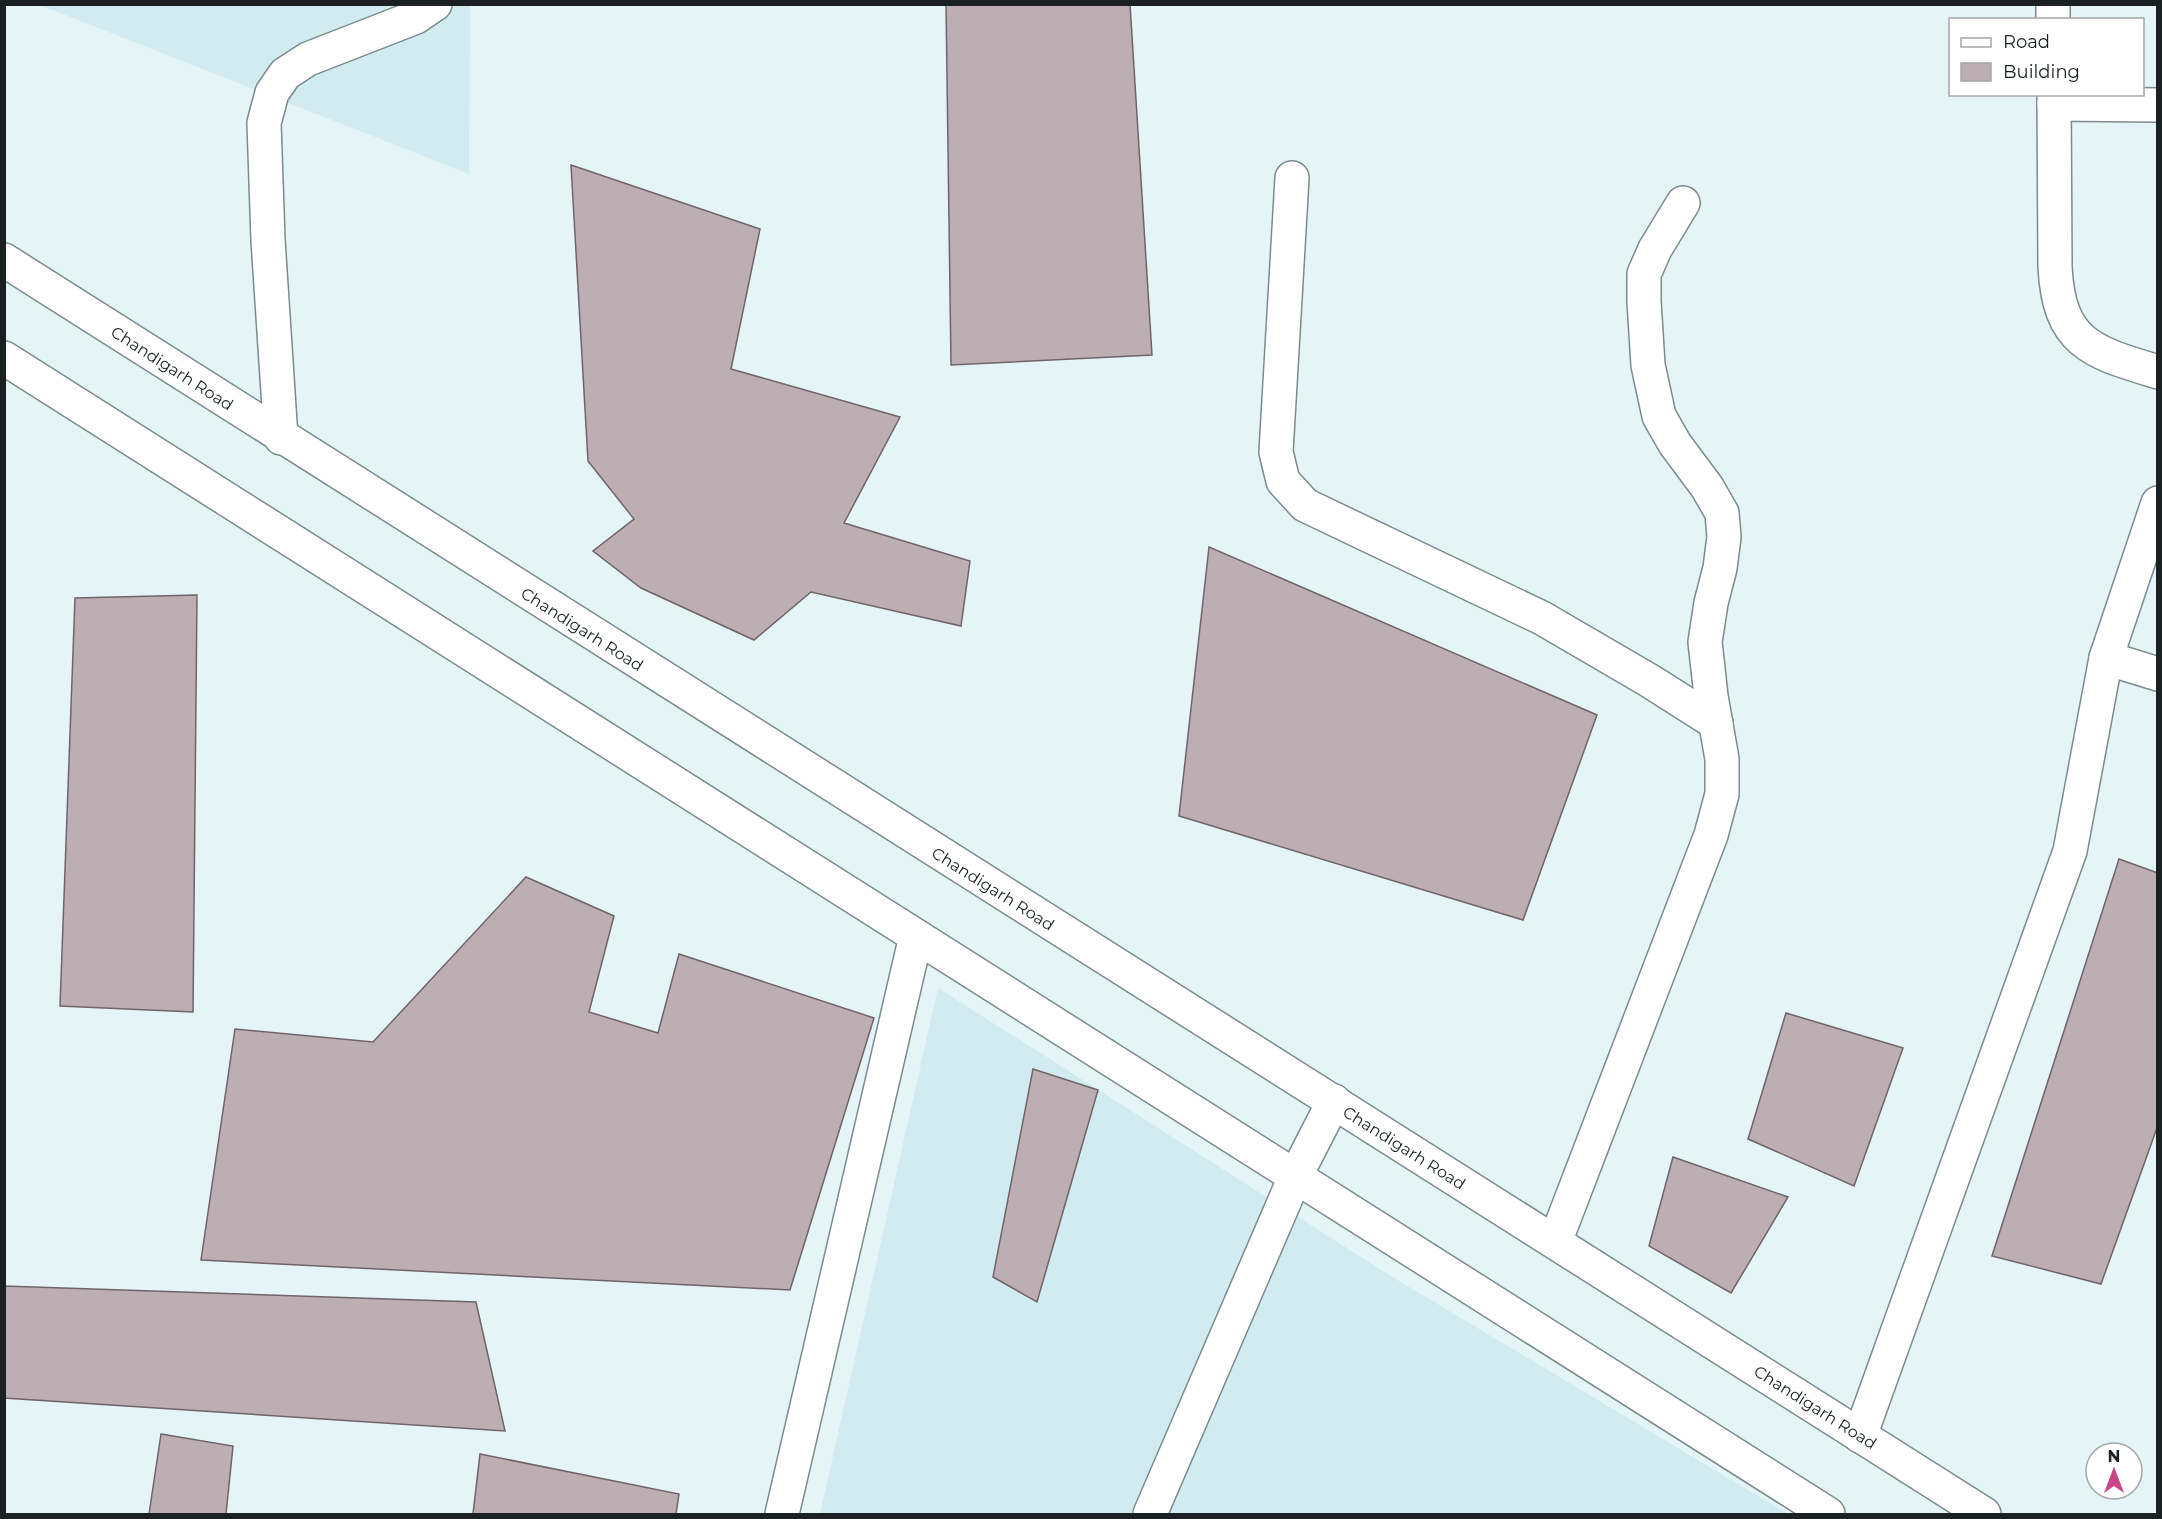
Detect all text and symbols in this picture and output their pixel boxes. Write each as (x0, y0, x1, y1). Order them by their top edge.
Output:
legend (1949, 18, 2144, 96)
text: Road (2003, 31, 2050, 53)
text: Building (2003, 61, 2080, 83)
street label: Chandigarh Road (108, 322, 237, 414)
street label: Chandigarh Road (518, 583, 647, 675)
street label: Chandigarh Road (928, 843, 1058, 934)
street label: Chandigarh Road (1340, 1102, 1469, 1193)
street label: Chandigarh Road (1751, 1361, 1880, 1453)
north arrow (2084, 1441, 2144, 1501)
text: N (2108, 1447, 2120, 1466)

